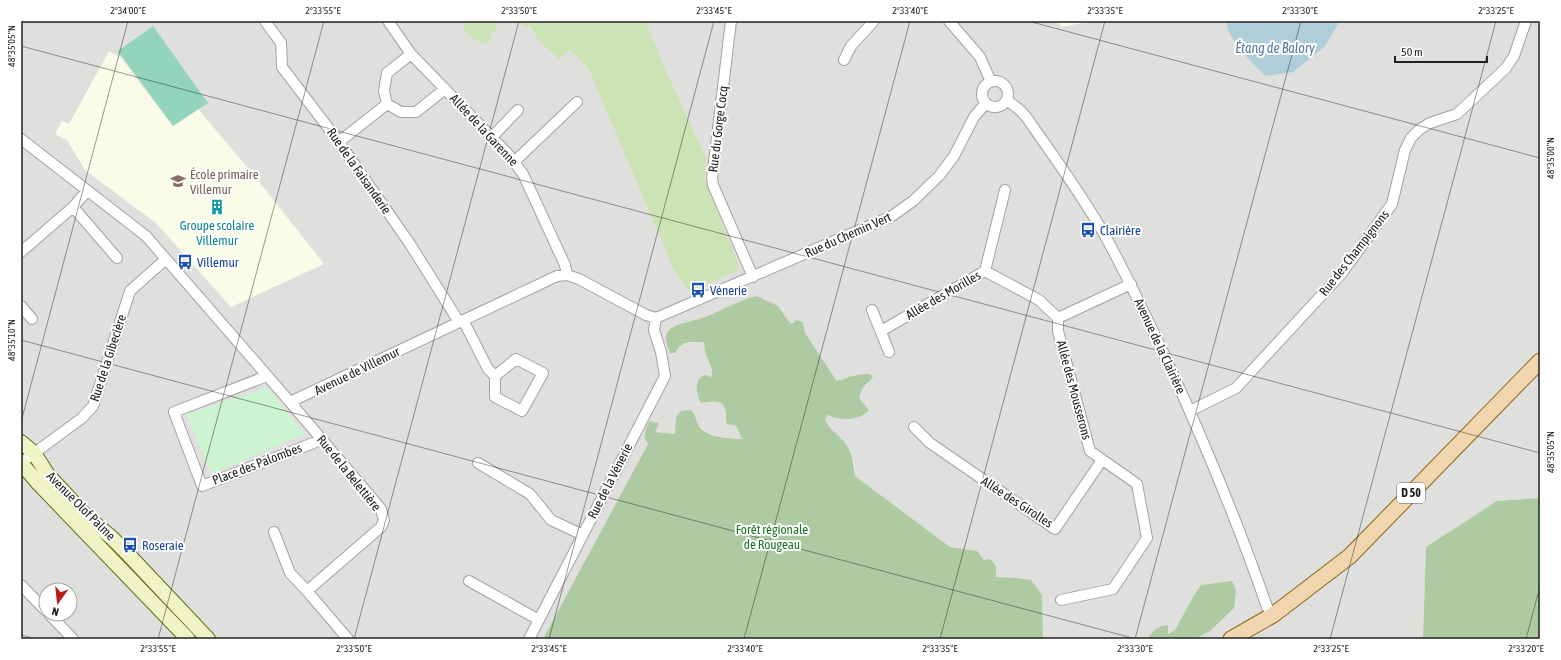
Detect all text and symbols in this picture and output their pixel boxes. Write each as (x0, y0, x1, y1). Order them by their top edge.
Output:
text: 2°34'00"E (110, 5, 146, 16)
text: 2°33'55"E (305, 5, 341, 16)
text: 2°33'50"E (501, 5, 537, 16)
text: 2°33'45"E (696, 5, 732, 16)
text: 2°33'40"E (892, 5, 928, 16)
text: 2°33'35"E (1087, 5, 1123, 16)
text: 2°33'30"E (1282, 5, 1318, 16)
text: 2°33'25"E (1478, 5, 1514, 16)
text: 48°35'05"N (6, 25, 17, 67)
scale bar (1395, 38, 1487, 64)
water label: Étang de Balory (1235, 40, 1315, 56)
text: 50 m (1401, 45, 1423, 59)
street label: Rue du Gorge Cocq (705, 85, 731, 173)
street label: Allée de la Garenne (447, 91, 521, 169)
street label: Rue de la Faisanderie (324, 125, 394, 217)
text: 48°35'00"N (1545, 137, 1556, 179)
place label: École primaire Villemur (190, 167, 259, 197)
school or university icon: École primaire Villemur (169, 172, 187, 190)
building icon: Groupe scolaire Villemur (208, 198, 226, 216)
street label: Rue des Champignons (1316, 207, 1392, 299)
street label: Rue du Chemin Vert (803, 209, 894, 261)
place label: Groupe scolaire Villemur (180, 218, 254, 248)
bus stop icon: Clairière (1079, 221, 1097, 239)
place label: Clairière (1100, 223, 1141, 238)
bus stop icon: Villemur (176, 253, 194, 271)
place label: Villemur (197, 255, 239, 270)
street label: Allée des Morilles (903, 267, 983, 322)
bus stop icon: Vénerie (689, 281, 707, 299)
place label: Vénerie (710, 283, 747, 298)
street label: Avenue de la Clairière (1131, 296, 1189, 396)
street label: Rue de la Gibecière (87, 312, 129, 404)
text: 48°35'10"N (6, 319, 17, 361)
street label: Allée des Mousserons (1054, 339, 1095, 442)
street label: Avenue de Villemur (312, 344, 402, 398)
text: 48°35'05"N (1545, 431, 1556, 473)
street label: Rue de la Belettière (314, 432, 384, 514)
street label: Place des Palombes (210, 440, 304, 488)
street label: Rue de la Vénerie (585, 441, 635, 521)
street label: Avenue Olof Palme (44, 469, 119, 544)
street label: Allée des Girolles (978, 473, 1056, 531)
road number: D 50 (1397, 483, 1425, 503)
park label: Forêt régionale de Rougeau (736, 522, 808, 552)
bus stop icon: Roseraie (121, 536, 139, 554)
place label: Roseraie (142, 538, 184, 553)
north arrow (38, 582, 78, 622)
text: N (51, 605, 60, 618)
text: 2°33'55"E (140, 643, 176, 654)
text: 2°33'50"E (336, 643, 372, 654)
text: 2°33'45"E (531, 643, 567, 654)
text: 2°33'40"E (727, 643, 763, 654)
text: 2°33'35"E (922, 643, 958, 654)
text: 2°33'30"E (1117, 643, 1153, 654)
text: 2°33'25"E (1313, 643, 1349, 654)
text: 2°33'20"E (1508, 643, 1544, 654)

